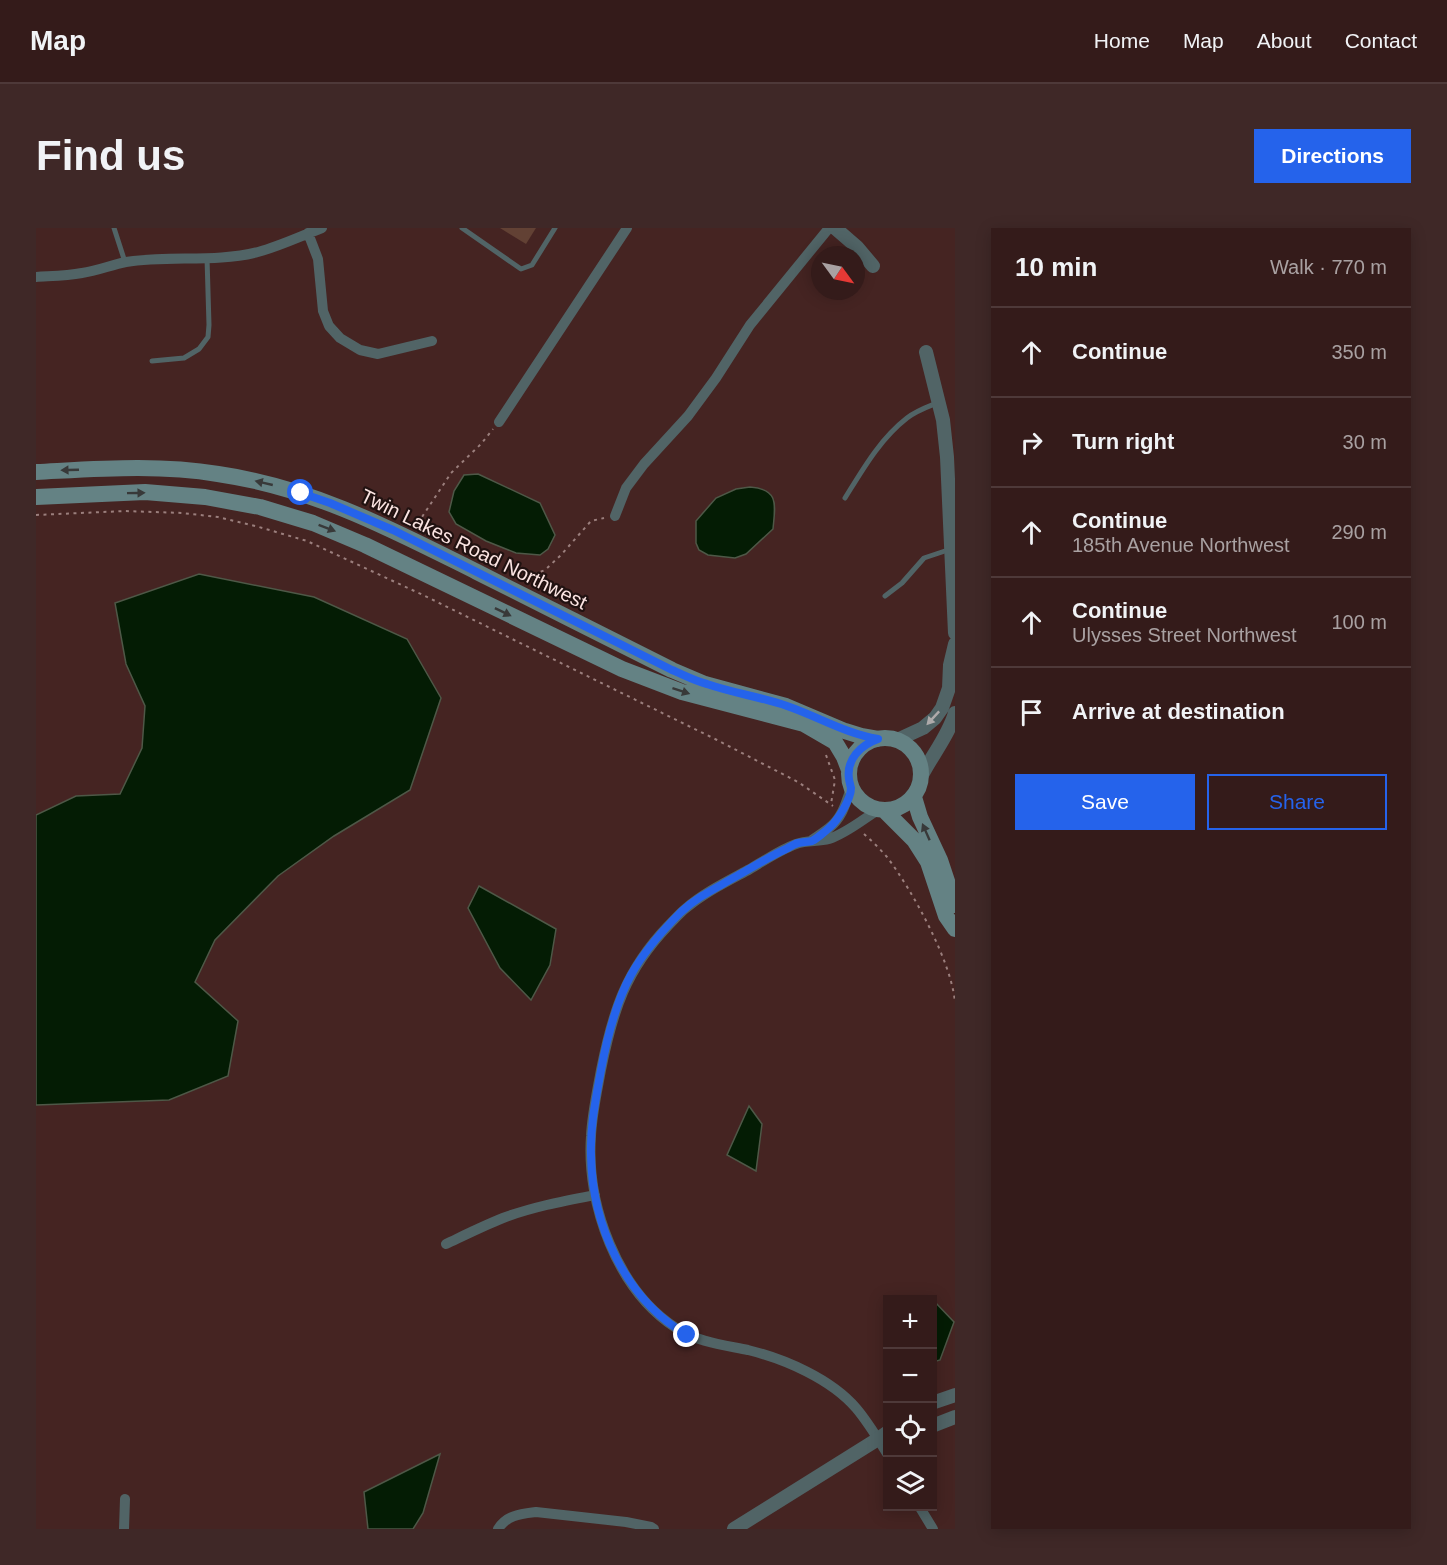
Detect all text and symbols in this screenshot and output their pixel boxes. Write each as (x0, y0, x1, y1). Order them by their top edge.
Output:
text: Map (30, 25, 86, 56)
text: Home (1094, 29, 1150, 52)
text: Map (1183, 29, 1224, 52)
text: About (1257, 29, 1312, 52)
text: Contact (1345, 29, 1417, 52)
button: Directions (1254, 129, 1411, 183)
text: Find us (36, 132, 185, 179)
north arrow (811, 246, 865, 300)
text: 10 min (1015, 252, 1097, 282)
text: Walk · 770 m (1270, 256, 1387, 278)
icon: ahead (1015, 336, 1048, 369)
text: Continue (1072, 339, 1167, 364)
text: 350 m (1331, 341, 1387, 363)
icon: right (1015, 426, 1048, 459)
text: Turn right (1072, 429, 1174, 454)
text: 30 m (1343, 431, 1387, 453)
one-way arrow (61, 466, 80, 475)
one-way arrow (254, 478, 273, 487)
route start (287, 479, 313, 505)
street label: Twin Lakes Road Northwest (357, 485, 591, 614)
one-way arrow (127, 488, 146, 498)
text: Continue (1072, 508, 1167, 533)
icon: ahead (1015, 516, 1048, 549)
text: 290 m (1331, 521, 1387, 543)
one-way arrow (318, 524, 336, 534)
text: 185th Avenue Northwest (1072, 534, 1290, 556)
text: Continue (1072, 598, 1167, 623)
icon: ahead (1015, 606, 1048, 639)
one-way arrow (495, 607, 512, 616)
text: 100 m (1331, 611, 1387, 633)
text: Ulysses Street Northwest (1072, 624, 1297, 646)
one-way arrow (672, 687, 690, 696)
icon: arrive (1015, 696, 1048, 729)
text: Arrive at destination (1072, 699, 1285, 724)
one-way arrow (927, 711, 941, 725)
button: Save (1015, 774, 1195, 830)
button: Share (1207, 774, 1387, 830)
one-way arrow (921, 823, 930, 840)
map controls (883, 1295, 937, 1511)
button: + (883, 1295, 937, 1349)
route end (673, 1321, 699, 1347)
button: − (883, 1349, 937, 1403)
button: locate (883, 1403, 937, 1457)
button: layers (883, 1457, 937, 1511)

